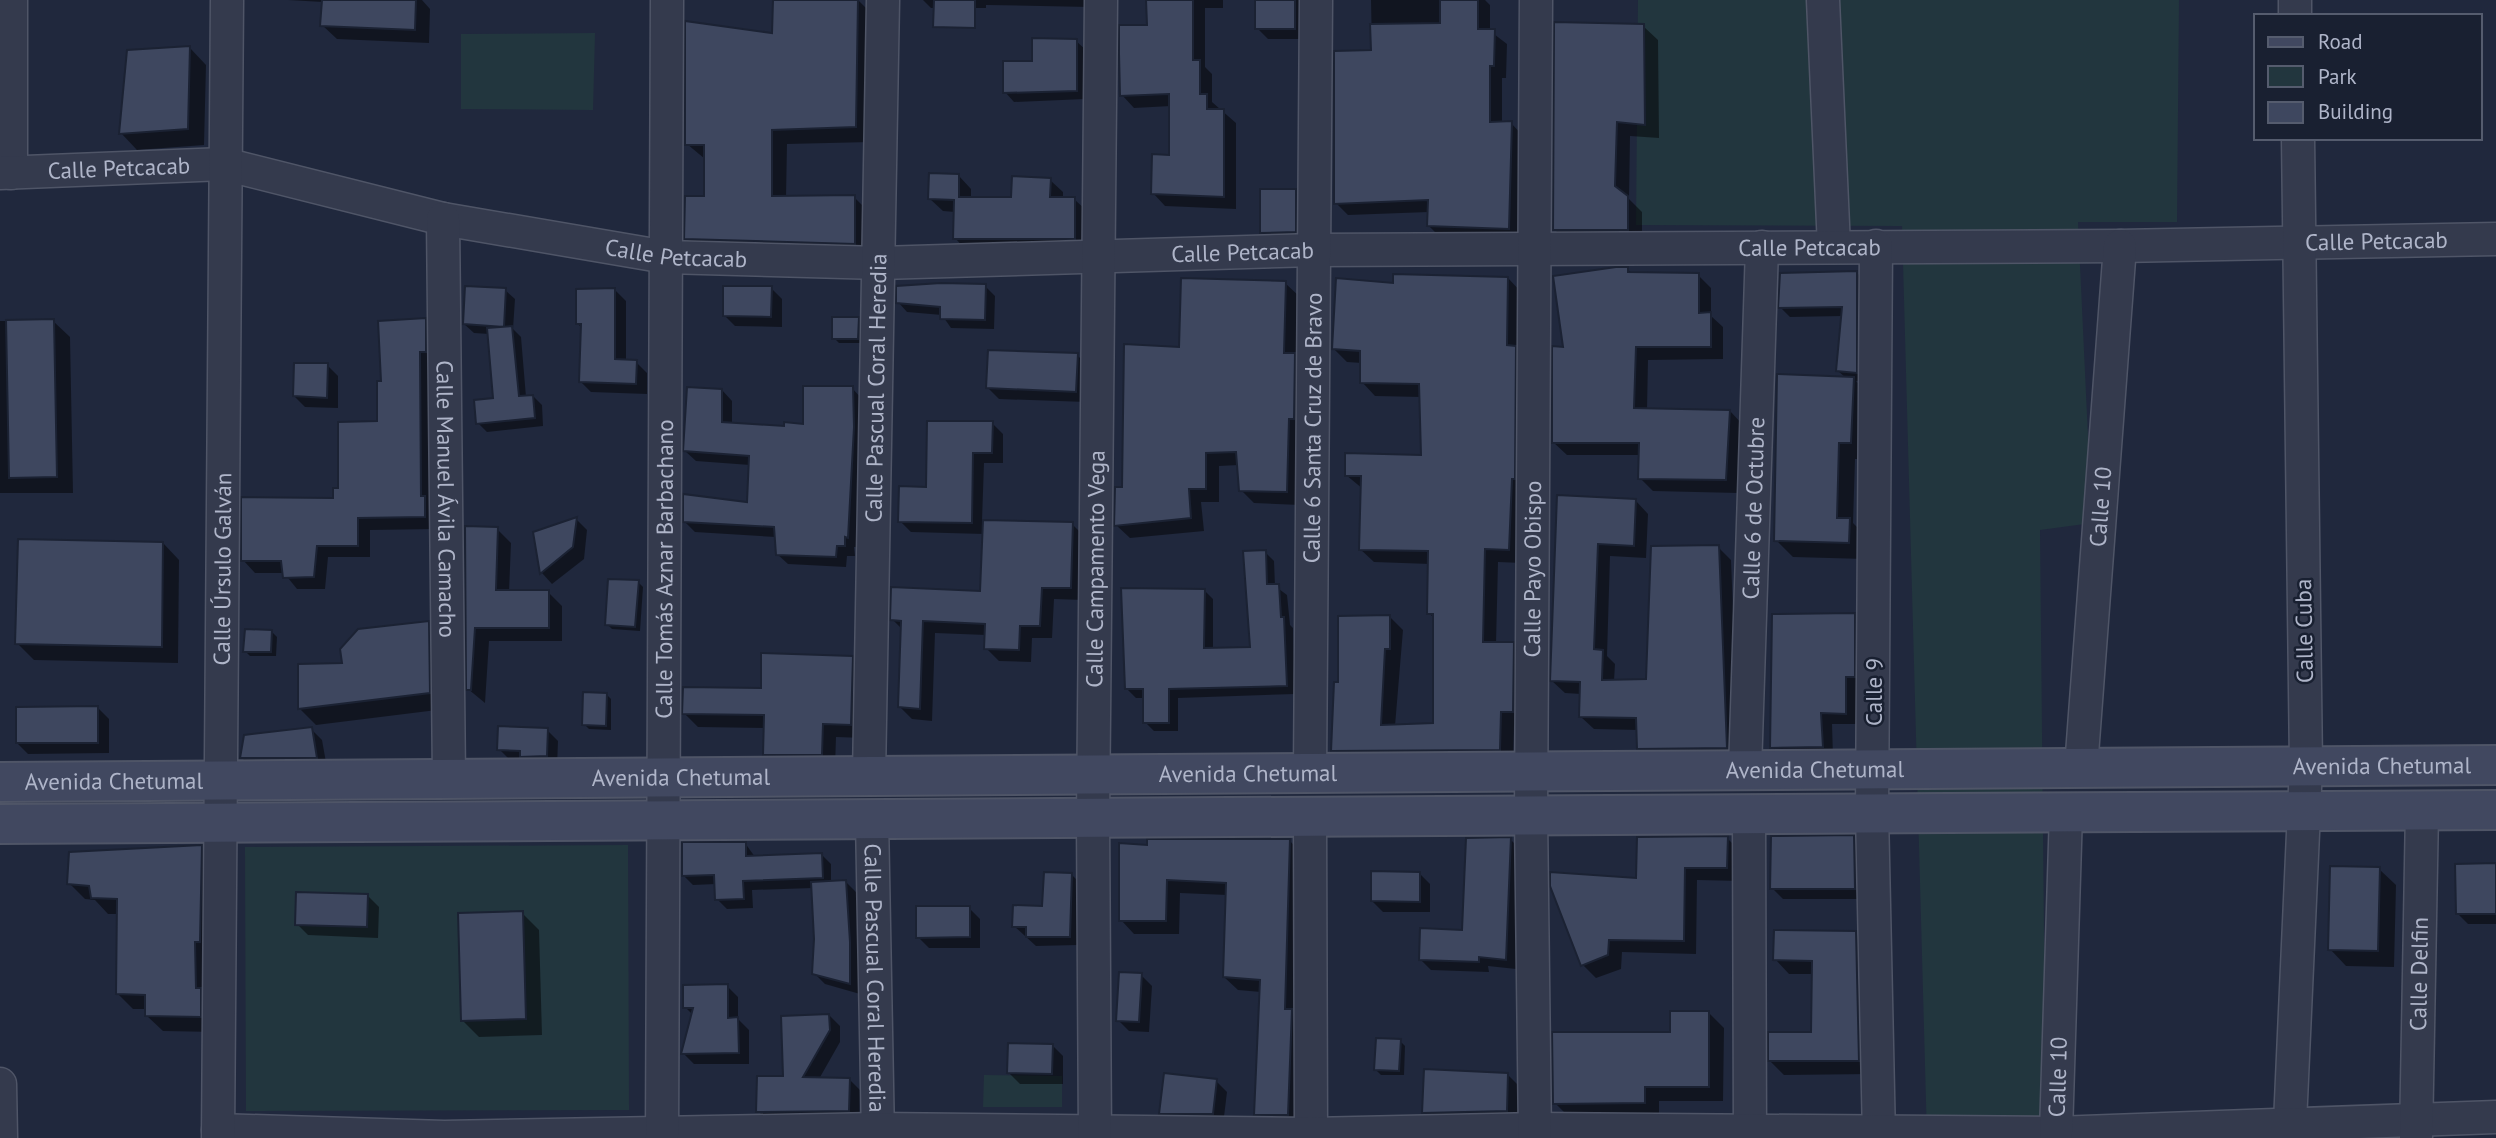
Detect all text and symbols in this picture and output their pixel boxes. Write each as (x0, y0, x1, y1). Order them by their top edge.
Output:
legend (2254, 14, 2482, 140)
text: Road (2318, 28, 2362, 55)
text: Park (2318, 63, 2357, 90)
text: Building (2318, 98, 2393, 125)
street label: Calle Petcacab (47, 150, 191, 185)
street label: Calle Petcacab (2305, 225, 2448, 257)
street label: Calle Petcacab (603, 232, 748, 273)
street label: Calle Petcacab (1738, 232, 1881, 262)
street label: Calle Petcacab (1171, 235, 1314, 268)
street label: Calle Pascual Coral Heredia (859, 253, 892, 523)
street label: Calle 6 Santa Cruz de Bravo (1297, 293, 1328, 563)
street label: Calle Manuel Ávila Camacho (431, 360, 462, 638)
street label: Calle 6 de Octubre (1736, 416, 1770, 600)
street label: Calle Tomás Aznar Barbachano (649, 419, 679, 719)
street label: Calle Campamento Vega (1079, 450, 1111, 688)
street label: Calle 10 (2083, 465, 2117, 548)
street label: Calle Úrsulo Galván (207, 472, 237, 666)
street label: Calle Payo Obispo (1517, 481, 1547, 657)
street label: Calle Cuba (2288, 579, 2319, 683)
street label: Calle 9 (1859, 658, 1888, 726)
street label: Avenida Chetumal (2293, 750, 2472, 780)
street label: Avenida Chetumal (1726, 754, 1905, 784)
street label: Avenida Chetumal (1159, 758, 1338, 788)
street label: Avenida Chetumal (592, 762, 771, 792)
street label: Avenida Chetumal (25, 766, 204, 796)
street label: Calle Pascual Coral Heredia (858, 843, 893, 1113)
street label: Calle Delfin (2403, 917, 2434, 1031)
street label: Calle 10 (2041, 1036, 2073, 1118)

